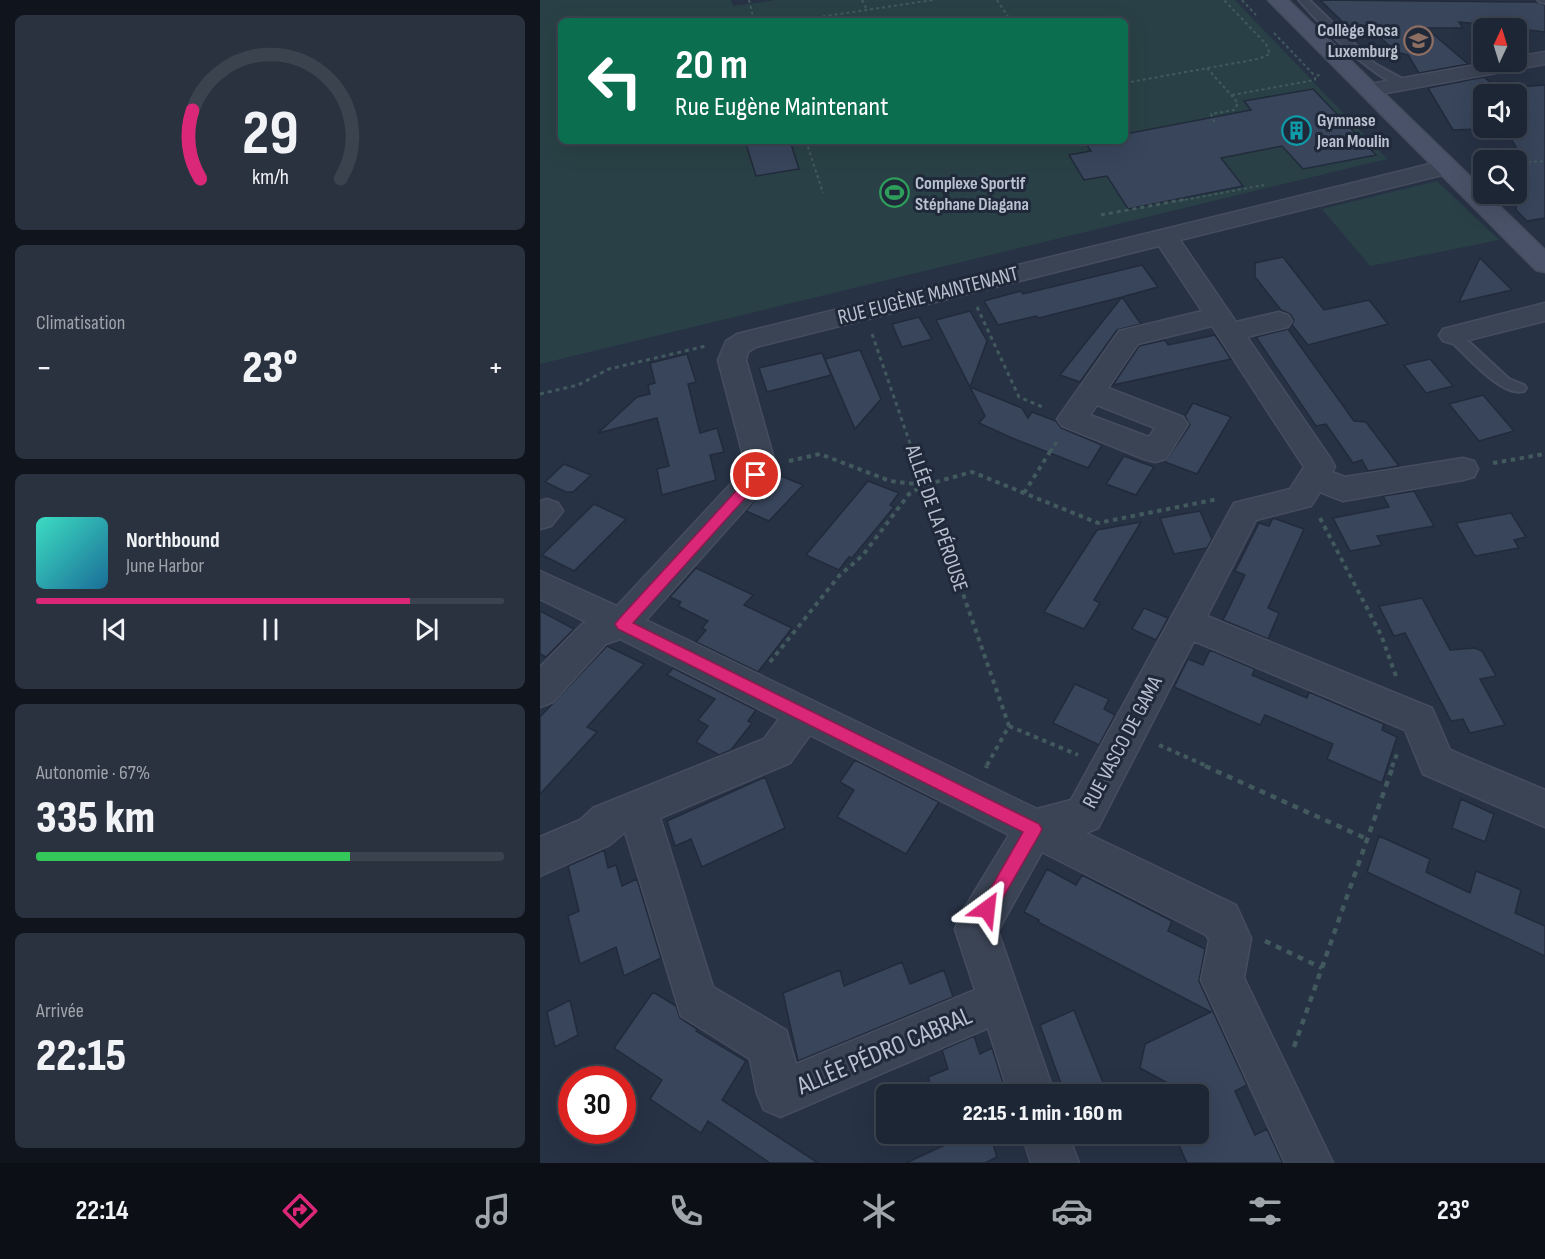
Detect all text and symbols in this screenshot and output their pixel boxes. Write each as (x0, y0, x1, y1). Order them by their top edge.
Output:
north arrow (1473, 18, 1527, 72)
map controls (1473, 18, 1527, 204)
place label: Collège Rosa Luxemburg (1317, 20, 1398, 62)
school or university icon: Collège Rosa Luxemburg (1403, 24, 1435, 56)
text: 20 m (675, 40, 748, 91)
icon: left (576, 42, 654, 120)
button: sound (1473, 84, 1527, 138)
text: Rue Eugène Maintenant (675, 91, 889, 123)
text: 29 (242, 97, 298, 172)
place label: Gymnase Jean Moulin (1316, 110, 1390, 152)
building icon: Gymnase Jean Moulin (1280, 114, 1312, 146)
button: search (1473, 150, 1527, 204)
text: km/h (251, 166, 289, 191)
place label: Complexe Sportif Stéphane Diagana (915, 173, 1029, 215)
sports icon: Complexe Sportif Stéphane Diagana (878, 177, 910, 209)
street label: RUE EUGÈNE MAINTENANT (835, 261, 1022, 330)
text: Climatisation (36, 311, 125, 335)
text: 23° (242, 341, 298, 396)
text: − (36, 348, 52, 388)
text: + (488, 348, 504, 388)
street label: ALLÉE DE LA PÉROUSE (899, 441, 973, 595)
pin (730, 449, 781, 500)
icon: arrive (739, 458, 772, 491)
text: Northbound (126, 527, 220, 554)
text: June Harbor (126, 554, 204, 578)
icon: previous (98, 613, 131, 646)
icon: pause (254, 613, 287, 646)
icon: next (410, 613, 443, 646)
street label: RUE VASCO DE GAMA (1077, 671, 1168, 812)
text: Autonomie · 67% (36, 761, 150, 785)
text: 335 km (36, 791, 155, 846)
position arrow (955, 877, 1019, 941)
text: Arrivée (36, 999, 84, 1023)
street label: ALLÉE PÉDRO CABRAL (792, 1000, 977, 1103)
text: 22:15 (36, 1029, 126, 1084)
speed limit sign: 30 (558, 1066, 636, 1144)
text: 22:15 · 1 min · 160 m (963, 1100, 1122, 1127)
icon: directions (279, 1190, 321, 1232)
icon: music (472, 1190, 514, 1232)
icon: phone (665, 1190, 707, 1232)
icon: climate (858, 1190, 900, 1232)
icon: car (1051, 1190, 1093, 1232)
icon: filters (1244, 1190, 1286, 1232)
text: 22:14 (75, 1195, 129, 1227)
text: 23° (1437, 1195, 1470, 1227)

